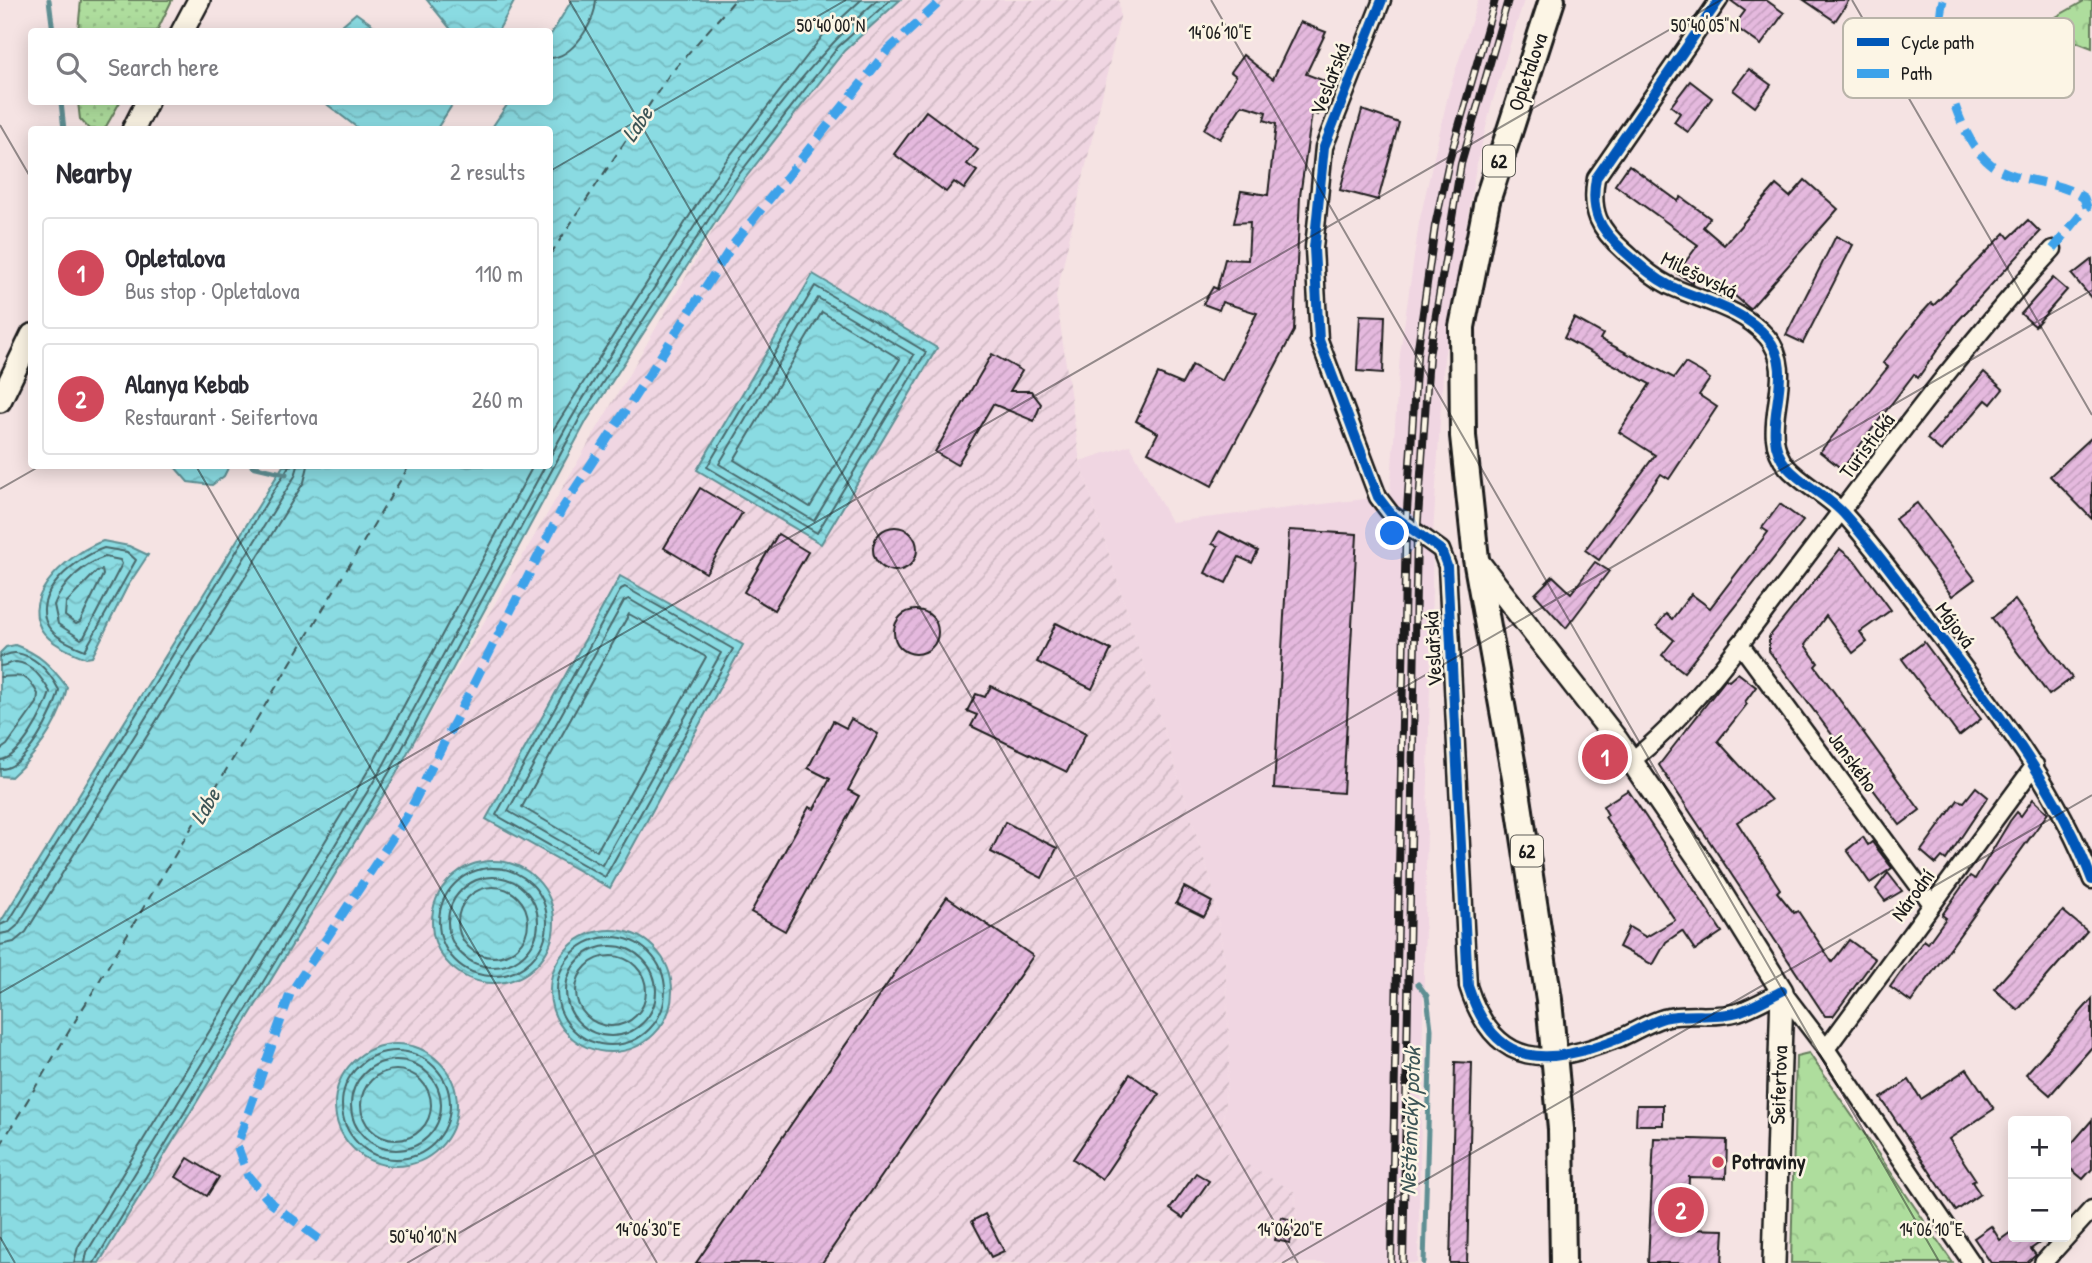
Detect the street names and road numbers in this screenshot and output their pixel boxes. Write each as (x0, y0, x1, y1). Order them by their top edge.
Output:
street label: Opletalova (1501, 29, 1554, 115)
street label: Veslařská (1303, 39, 1357, 119)
road number: 62 (1483, 146, 1515, 176)
street label: Milešovská (1656, 244, 1742, 305)
street label: Turistická (1832, 407, 1901, 485)
street label: Májová (1929, 596, 1982, 654)
street label: Veslařská (1416, 611, 1449, 687)
street label: Janského (1822, 726, 1885, 798)
road number: 62 (1511, 836, 1543, 866)
street label: Národní (1884, 863, 1941, 927)
street label: Seifertova (1763, 1045, 1794, 1125)

